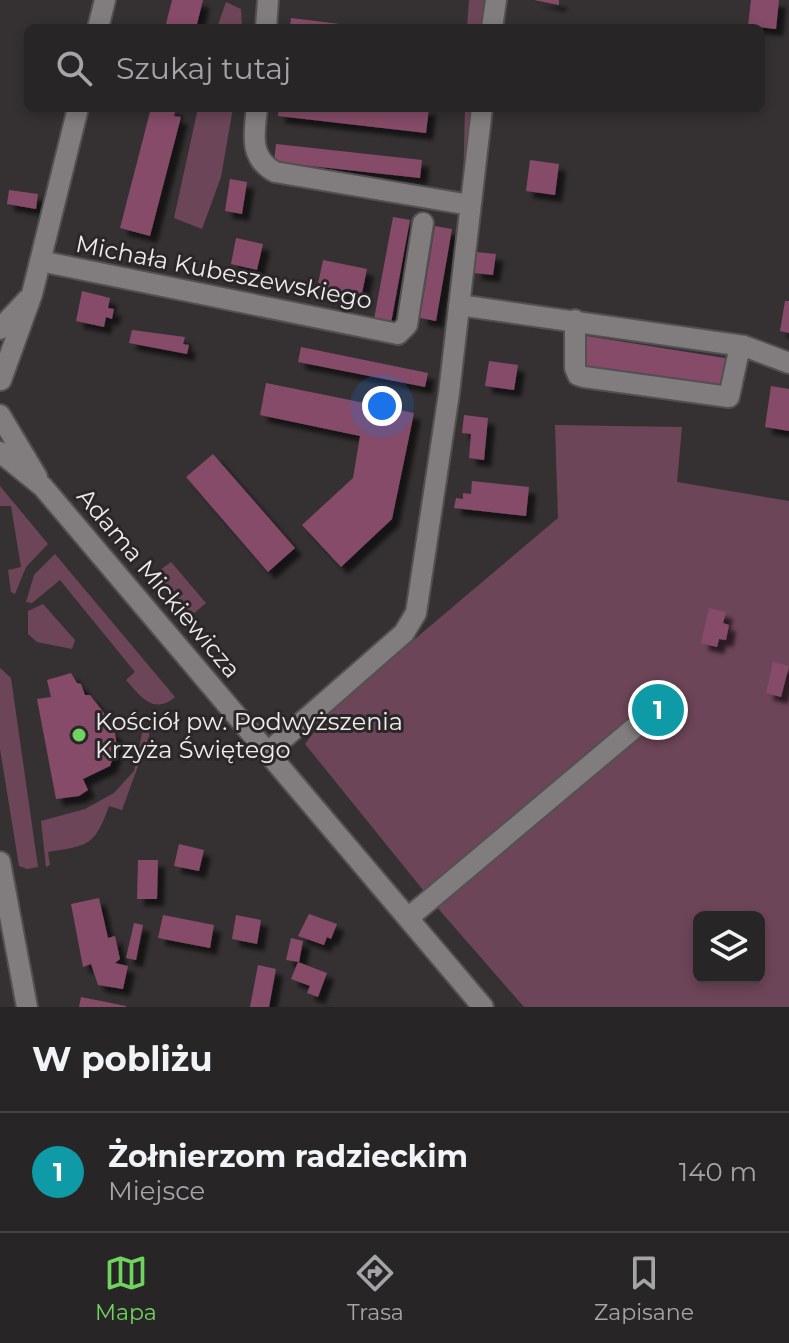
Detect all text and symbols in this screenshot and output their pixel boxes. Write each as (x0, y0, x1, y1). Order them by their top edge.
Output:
search box (24, 24, 765, 112)
icon: search (52, 46, 96, 90)
text: Szukaj tutaj (116, 50, 291, 87)
street label: Michała Kubeszewskiego (73, 229, 375, 315)
your location (362, 386, 402, 426)
street label: Adama Mickiewicza (71, 482, 247, 684)
pin: 1 (632, 680, 684, 740)
place label: Kościół pw. Podwyższenia Krzyża Świętego (95, 707, 403, 764)
marker: Kościół pw. Podwyższenia Krzyża Świętego (70, 726, 88, 744)
map controls (693, 911, 765, 983)
button: layers (693, 911, 765, 983)
text: W pobliżu (32, 1038, 213, 1080)
text: Żołnierzom radzieckim (108, 1138, 468, 1175)
text: 1 (53, 1156, 63, 1188)
text: 140 m (679, 1156, 757, 1188)
text: Miejsce (108, 1175, 205, 1207)
tab: Mapa (95, 1251, 157, 1326)
tab: Trasa (347, 1251, 404, 1326)
tab: Zapisane (594, 1251, 694, 1326)

